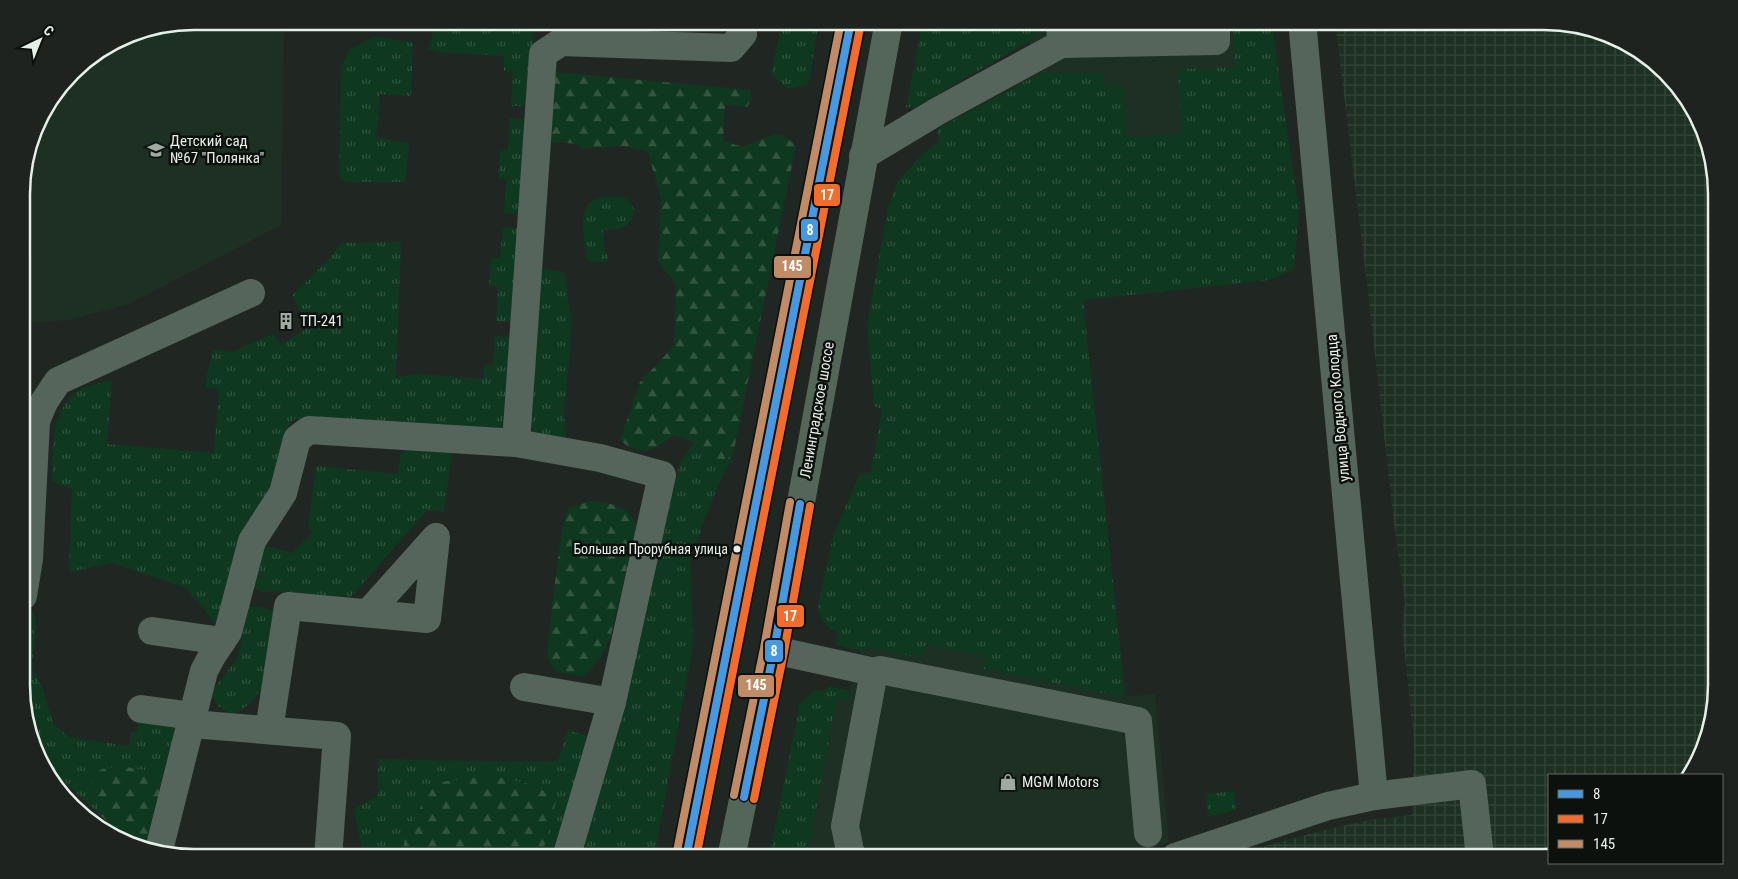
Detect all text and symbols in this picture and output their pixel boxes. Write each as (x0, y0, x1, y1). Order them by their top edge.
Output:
north arrow (15, 15, 65, 65)
text: С (40, 22, 57, 39)
place label: Детский сад №67 "Полянка" (170, 132, 264, 167)
school or university icon: Детский сад №67 "Полянка" (146, 140, 166, 160)
line badge: 17 (813, 183, 841, 207)
text: 17 (820, 187, 834, 203)
line badge: 8 (800, 218, 819, 242)
text: 8 (806, 222, 814, 238)
line badge: 145 (773, 255, 812, 279)
text: 145 (781, 258, 803, 274)
building icon: ТП-241 (276, 311, 296, 331)
place label: ТП-241 (300, 312, 343, 330)
street label: улица Водного Колодца (1323, 334, 1353, 482)
street label: Ленинградское шоссе (796, 340, 838, 480)
place label: Большая Прорубная улица (573, 541, 728, 557)
marker: Большая Прорубная улица (732, 544, 742, 554)
line badge: 17 (776, 604, 805, 628)
text: 17 (783, 608, 797, 624)
line badge: 8 (764, 639, 784, 663)
text: 8 (770, 643, 778, 659)
line badge: 145 (737, 674, 775, 698)
text: 145 (745, 677, 767, 693)
shop icon: MGM Motors (998, 772, 1018, 792)
place label: MGM Motors (1022, 773, 1099, 791)
legend (1548, 774, 1723, 864)
text: 8 (1593, 785, 1600, 803)
text: 17 (1593, 810, 1608, 828)
text: 145 (1593, 835, 1615, 853)

